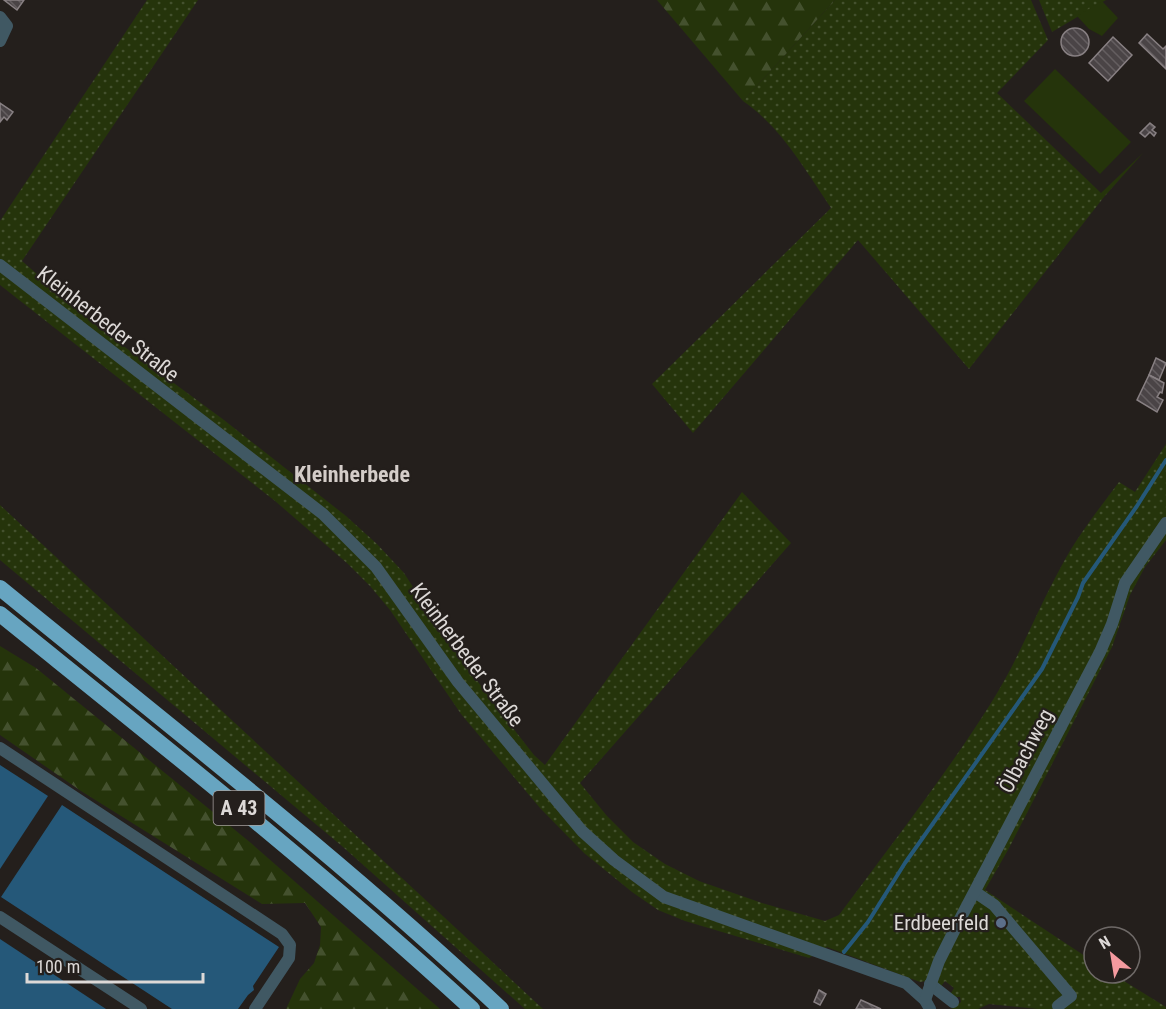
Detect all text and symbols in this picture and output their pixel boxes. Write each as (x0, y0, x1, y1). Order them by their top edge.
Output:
street label: Kleinherbeder Straße (32, 261, 184, 387)
district label: Kleinherbede (294, 462, 410, 487)
street label: Kleinherbeder Straße (405, 579, 529, 731)
street label: Ölbachweg (994, 705, 1058, 797)
road number: A 43 (214, 791, 264, 825)
place label: Erdbeerfeld (894, 911, 989, 935)
marker: Erdbeerfeld (994, 916, 1008, 930)
north arrow (1082, 925, 1142, 985)
text: N (1096, 932, 1114, 953)
scale bar (27, 946, 202, 984)
text: 100 m (36, 956, 80, 977)

